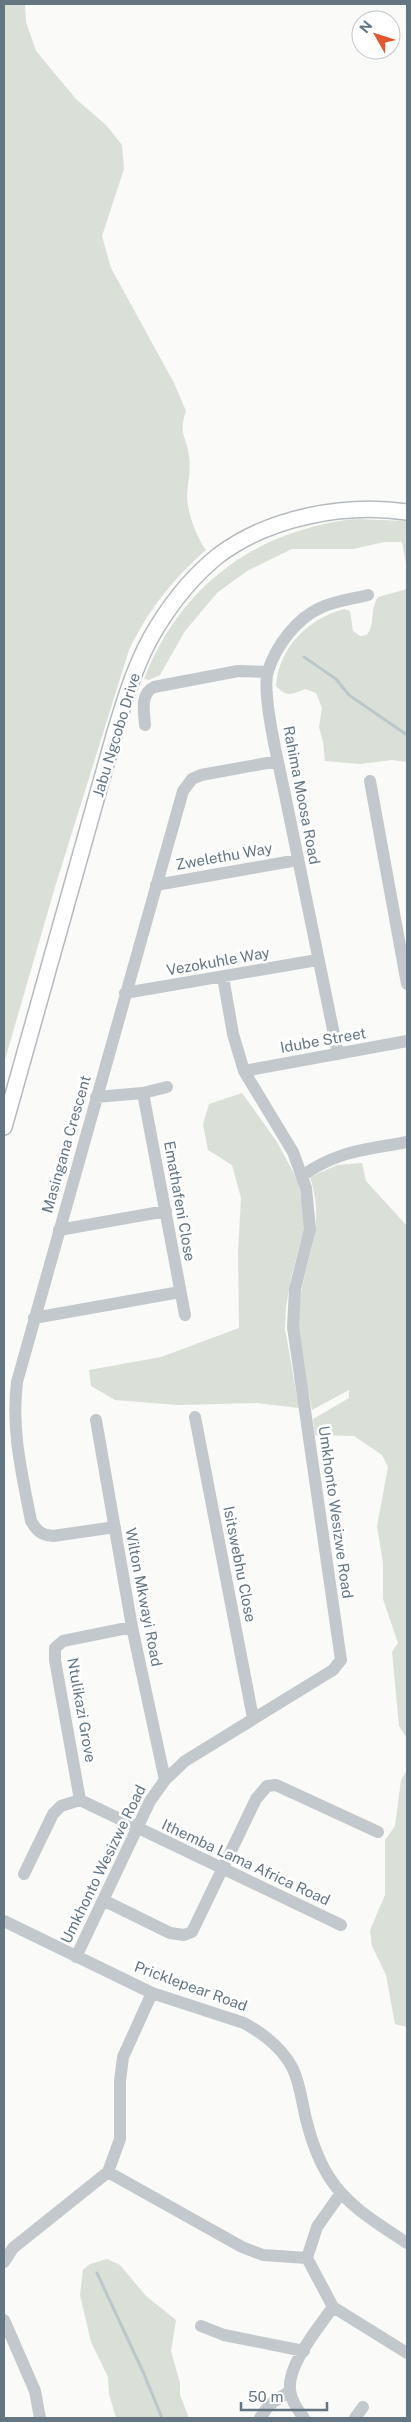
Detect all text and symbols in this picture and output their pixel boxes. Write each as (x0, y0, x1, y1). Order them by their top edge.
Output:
north arrow (351, 10, 401, 60)
text: N (356, 18, 376, 36)
street label: Jabu Ngcobo Drive (89, 671, 143, 799)
street label: Rahima Moosa Road (280, 724, 324, 866)
street label: Zwelethu Way (174, 839, 274, 873)
street label: Vezokuhle Way (165, 944, 271, 978)
street label: Idube Street (279, 1024, 367, 1056)
street label: Masingana Crescent (38, 1073, 94, 1215)
street label: Emathafeni Close (161, 1139, 199, 1263)
street label: Umkhonto Wesizwe Road (315, 1425, 357, 1599)
street label: Isitswebhu Close (220, 1504, 260, 1624)
street label: Wilton Mkwayi Road (122, 1526, 166, 1668)
street label: Ntulikazi Grove (64, 1656, 100, 1764)
street label: Umkhonto Wesizwe Road (57, 1782, 149, 1946)
street label: Ithemba Lama Africa Road (159, 1816, 333, 1908)
street label: Pricklepear Road (132, 1958, 250, 2014)
scale bar (241, 2380, 327, 2412)
text: 50 m (248, 2388, 283, 2405)

